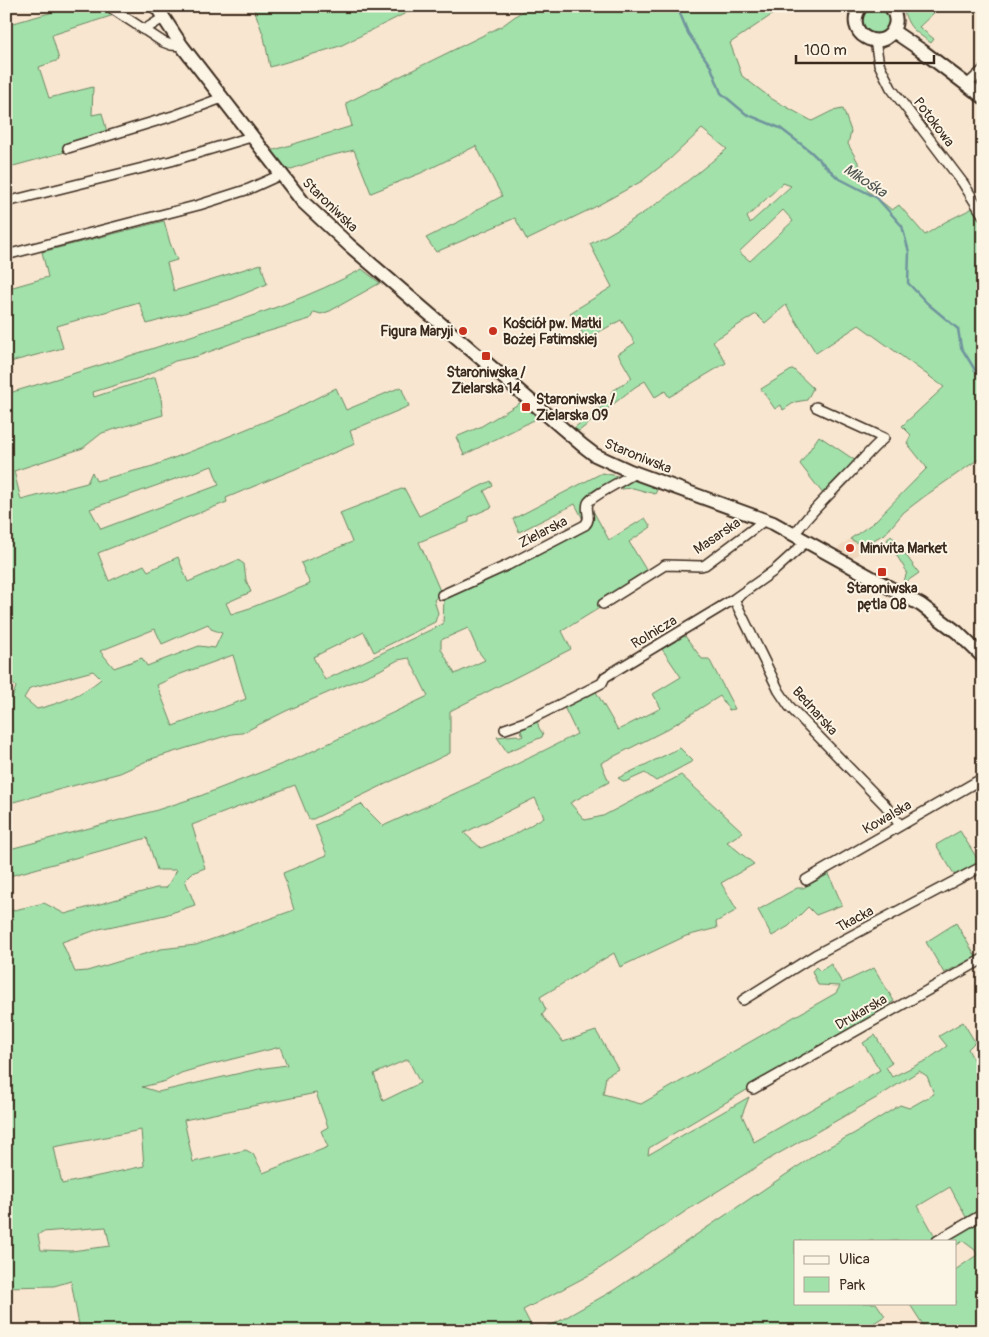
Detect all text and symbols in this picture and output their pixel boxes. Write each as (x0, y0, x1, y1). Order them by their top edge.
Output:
scale bar (796, 32, 934, 64)
text: 100 m (804, 41, 847, 60)
street label: Potokowa (910, 94, 958, 150)
water label: Mikośka (840, 160, 891, 203)
street label: Staroniwska (299, 174, 361, 236)
place label: Kościół pw. Matki Bożej Fatimskiej (503, 315, 602, 348)
place label: Figura Maryji (380, 323, 454, 340)
marker: Figura Maryji (457, 325, 469, 337)
marker: Kościół pw. Matki Bożej Fatimskiej (487, 325, 499, 337)
marker: Staroniwska / Zielarska 14 (480, 350, 492, 362)
place label: Staroniwska / Zielarska 14 (447, 364, 525, 397)
place label: Staroniwska / Zielarska 09 (536, 391, 615, 424)
marker: Staroniwska / Zielarska 09 (520, 401, 532, 413)
street label: Staroniwska (602, 435, 674, 477)
street label: Zielarska (516, 513, 570, 551)
street label: Masarska (690, 514, 744, 558)
place label: Minivita Market (860, 540, 948, 557)
marker: Minivita Market (844, 542, 856, 554)
marker: Staroniwska pętla 08 (876, 566, 888, 578)
place label: Staroniwska pętla 08 (847, 580, 918, 613)
street label: Rolnicza (628, 612, 680, 652)
street label: Bednarska (789, 683, 841, 739)
street label: Kowalska (859, 796, 915, 838)
street label: Tkacka (834, 902, 876, 936)
street label: Drukarska (832, 990, 890, 1034)
legend (794, 1240, 956, 1304)
text: Ulica (839, 1250, 870, 1269)
text: Park (839, 1276, 866, 1295)

